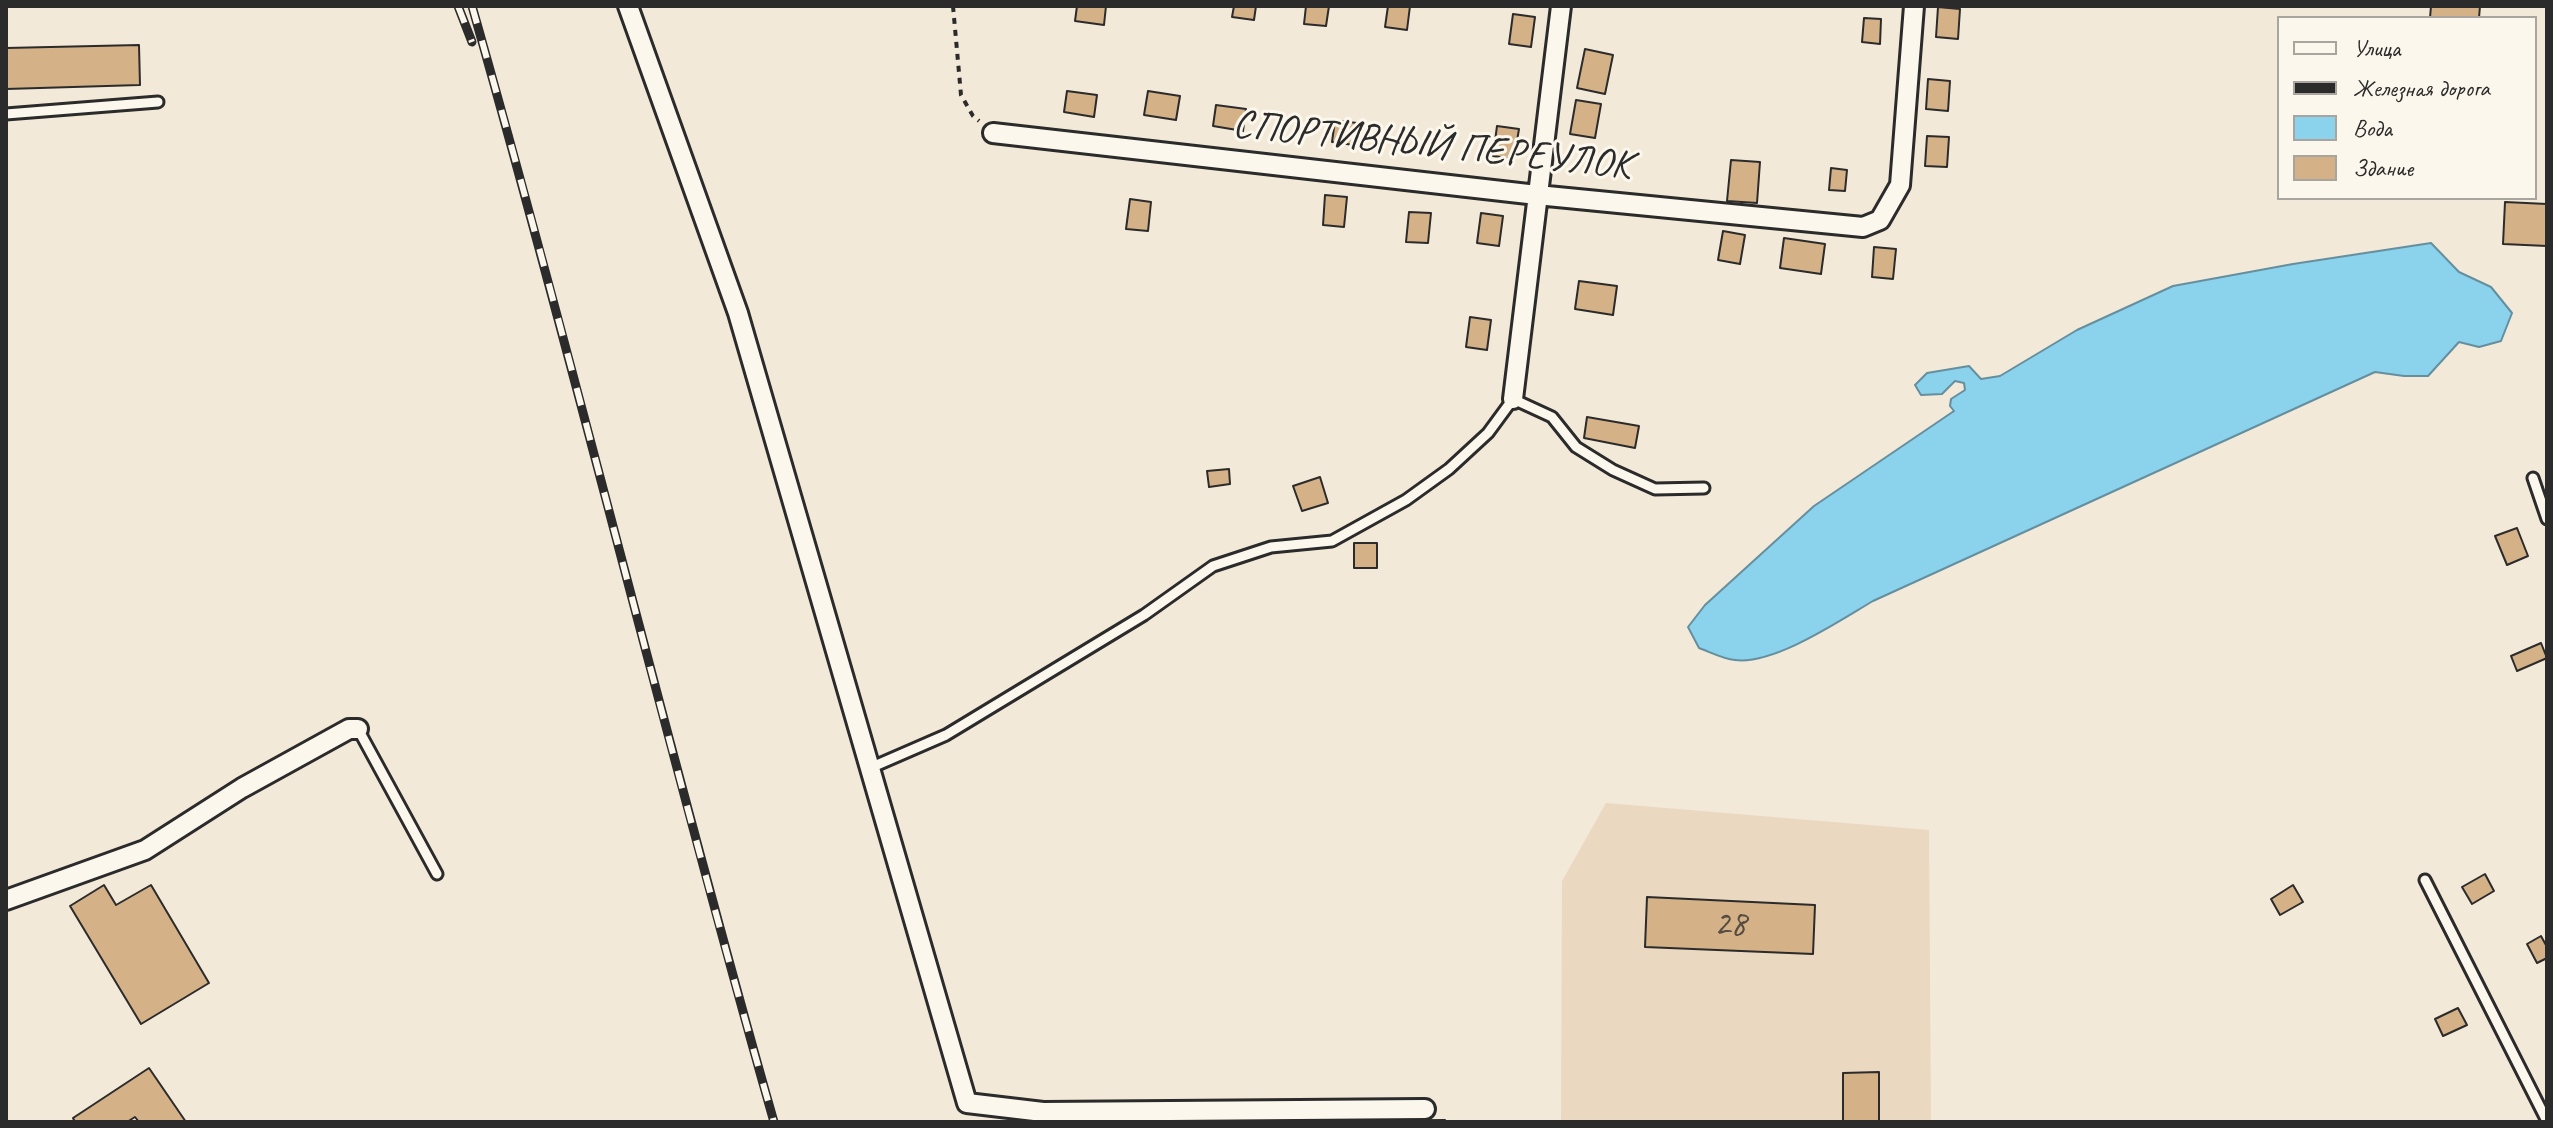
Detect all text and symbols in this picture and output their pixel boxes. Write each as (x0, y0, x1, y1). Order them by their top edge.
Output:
legend (2277, 16, 2537, 200)
text: Улица (2353, 33, 2401, 63)
text: Железная дорога (2353, 73, 2490, 103)
street label: СПОРТИВНЫЙ ПЕРЕУЛОК (1230, 101, 1634, 191)
text: Вода (2353, 113, 2392, 143)
text: Здание (2353, 153, 2413, 183)
house number: 28 (1714, 904, 1746, 948)

